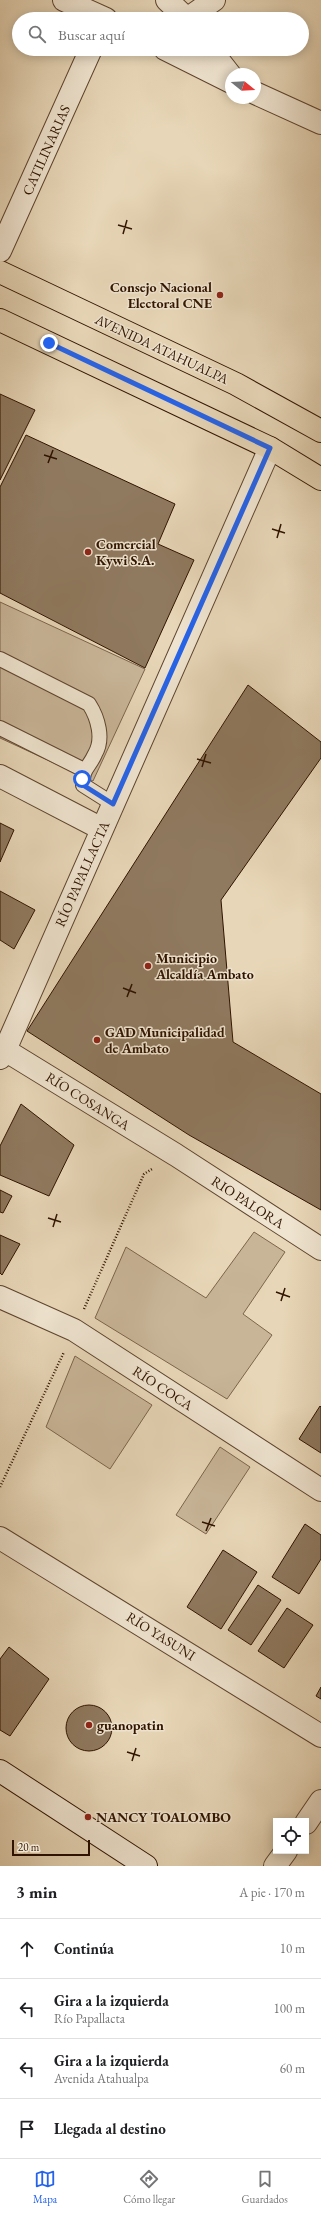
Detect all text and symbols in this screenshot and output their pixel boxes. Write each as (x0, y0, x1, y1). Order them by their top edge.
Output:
search box (12, 12, 309, 56)
icon: search (26, 23, 48, 45)
text: Buscar aquí (58, 25, 125, 44)
north arrow (225, 68, 261, 104)
street label: CATILINARIAS (18, 102, 74, 198)
place label: Consejo Nacional Electoral CNE (110, 278, 212, 312)
marker: Consejo Nacional Electoral CNE (215, 290, 225, 300)
street label: AVENIDA ATAHUALPA (91, 310, 232, 388)
route end (40, 334, 58, 352)
place label: Comercial Kywi S.A. (96, 535, 156, 569)
marker: Comercial Kywi S.A. (83, 547, 93, 557)
route start (73, 770, 91, 788)
street label: RÍO PAPALLACTA (51, 818, 114, 930)
place label: Municipio Alcaldía Ambato (155, 949, 254, 983)
marker: Municipio Alcaldía Ambato (143, 961, 153, 971)
place label: GAD Municipalidad de Ambato (105, 1023, 225, 1057)
marker: GAD Municipalidad de Ambato (92, 1035, 102, 1045)
street label: RÍO COSANGA (43, 1068, 134, 1134)
street label: RIO PALORA (208, 1172, 288, 1232)
street label: RÍO COCA (129, 1362, 197, 1414)
street label: RÍO YASUNI (123, 1608, 199, 1664)
place label: guanopatin (97, 1716, 164, 1734)
marker: guanopatin (84, 1720, 94, 1730)
place label: NANCY TOALOMBO (96, 1808, 231, 1826)
marker: NANCY TOALOMBO (83, 1812, 93, 1822)
map controls (273, 1818, 309, 1854)
button: locate (273, 1818, 309, 1854)
scale bar (12, 1838, 90, 1857)
text: 20 m (18, 1840, 39, 1854)
text: 3 min (16, 1881, 57, 1903)
text: A pie · 170 m (239, 1884, 305, 1901)
icon: ahead (16, 1938, 38, 1960)
text: Continúa (54, 1939, 114, 1958)
text: 10 m (280, 1940, 305, 1957)
text: Gira a la izquierda (54, 1991, 169, 2010)
icon: left (16, 1998, 38, 2020)
text: 100 m (274, 2000, 305, 2017)
text: Río Papallacta (54, 2010, 125, 2027)
text: Gira a la izquierda (54, 2051, 169, 2070)
icon: left (16, 2058, 38, 2080)
text: 60 m (280, 2060, 305, 2077)
text: Avenida Atahualpa (54, 2070, 149, 2087)
icon: arrive (16, 2118, 38, 2140)
text: Llegada al destino (54, 2119, 166, 2138)
tab: Mapa (33, 2168, 57, 2206)
tab: Cómo llegar (123, 2168, 175, 2206)
tab: Guardados (241, 2168, 288, 2206)

